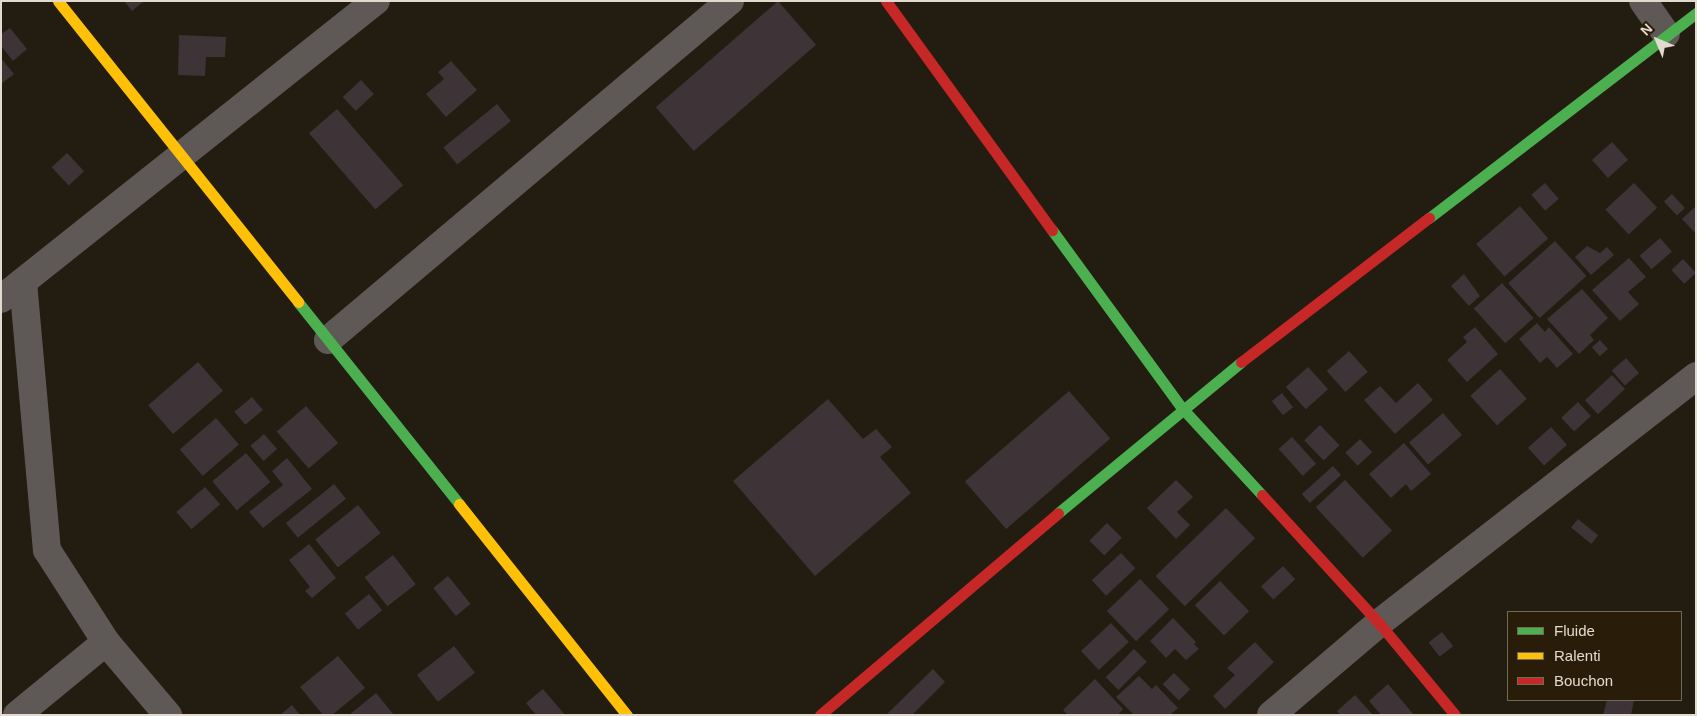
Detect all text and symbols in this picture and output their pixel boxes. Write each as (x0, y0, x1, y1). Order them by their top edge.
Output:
north arrow (1632, 15, 1682, 65)
text: N (1637, 20, 1656, 39)
legend (1507, 611, 1682, 701)
text: Fluide (1554, 622, 1595, 639)
text: Ralenti (1554, 647, 1601, 664)
text: Bouchon (1554, 672, 1613, 689)

